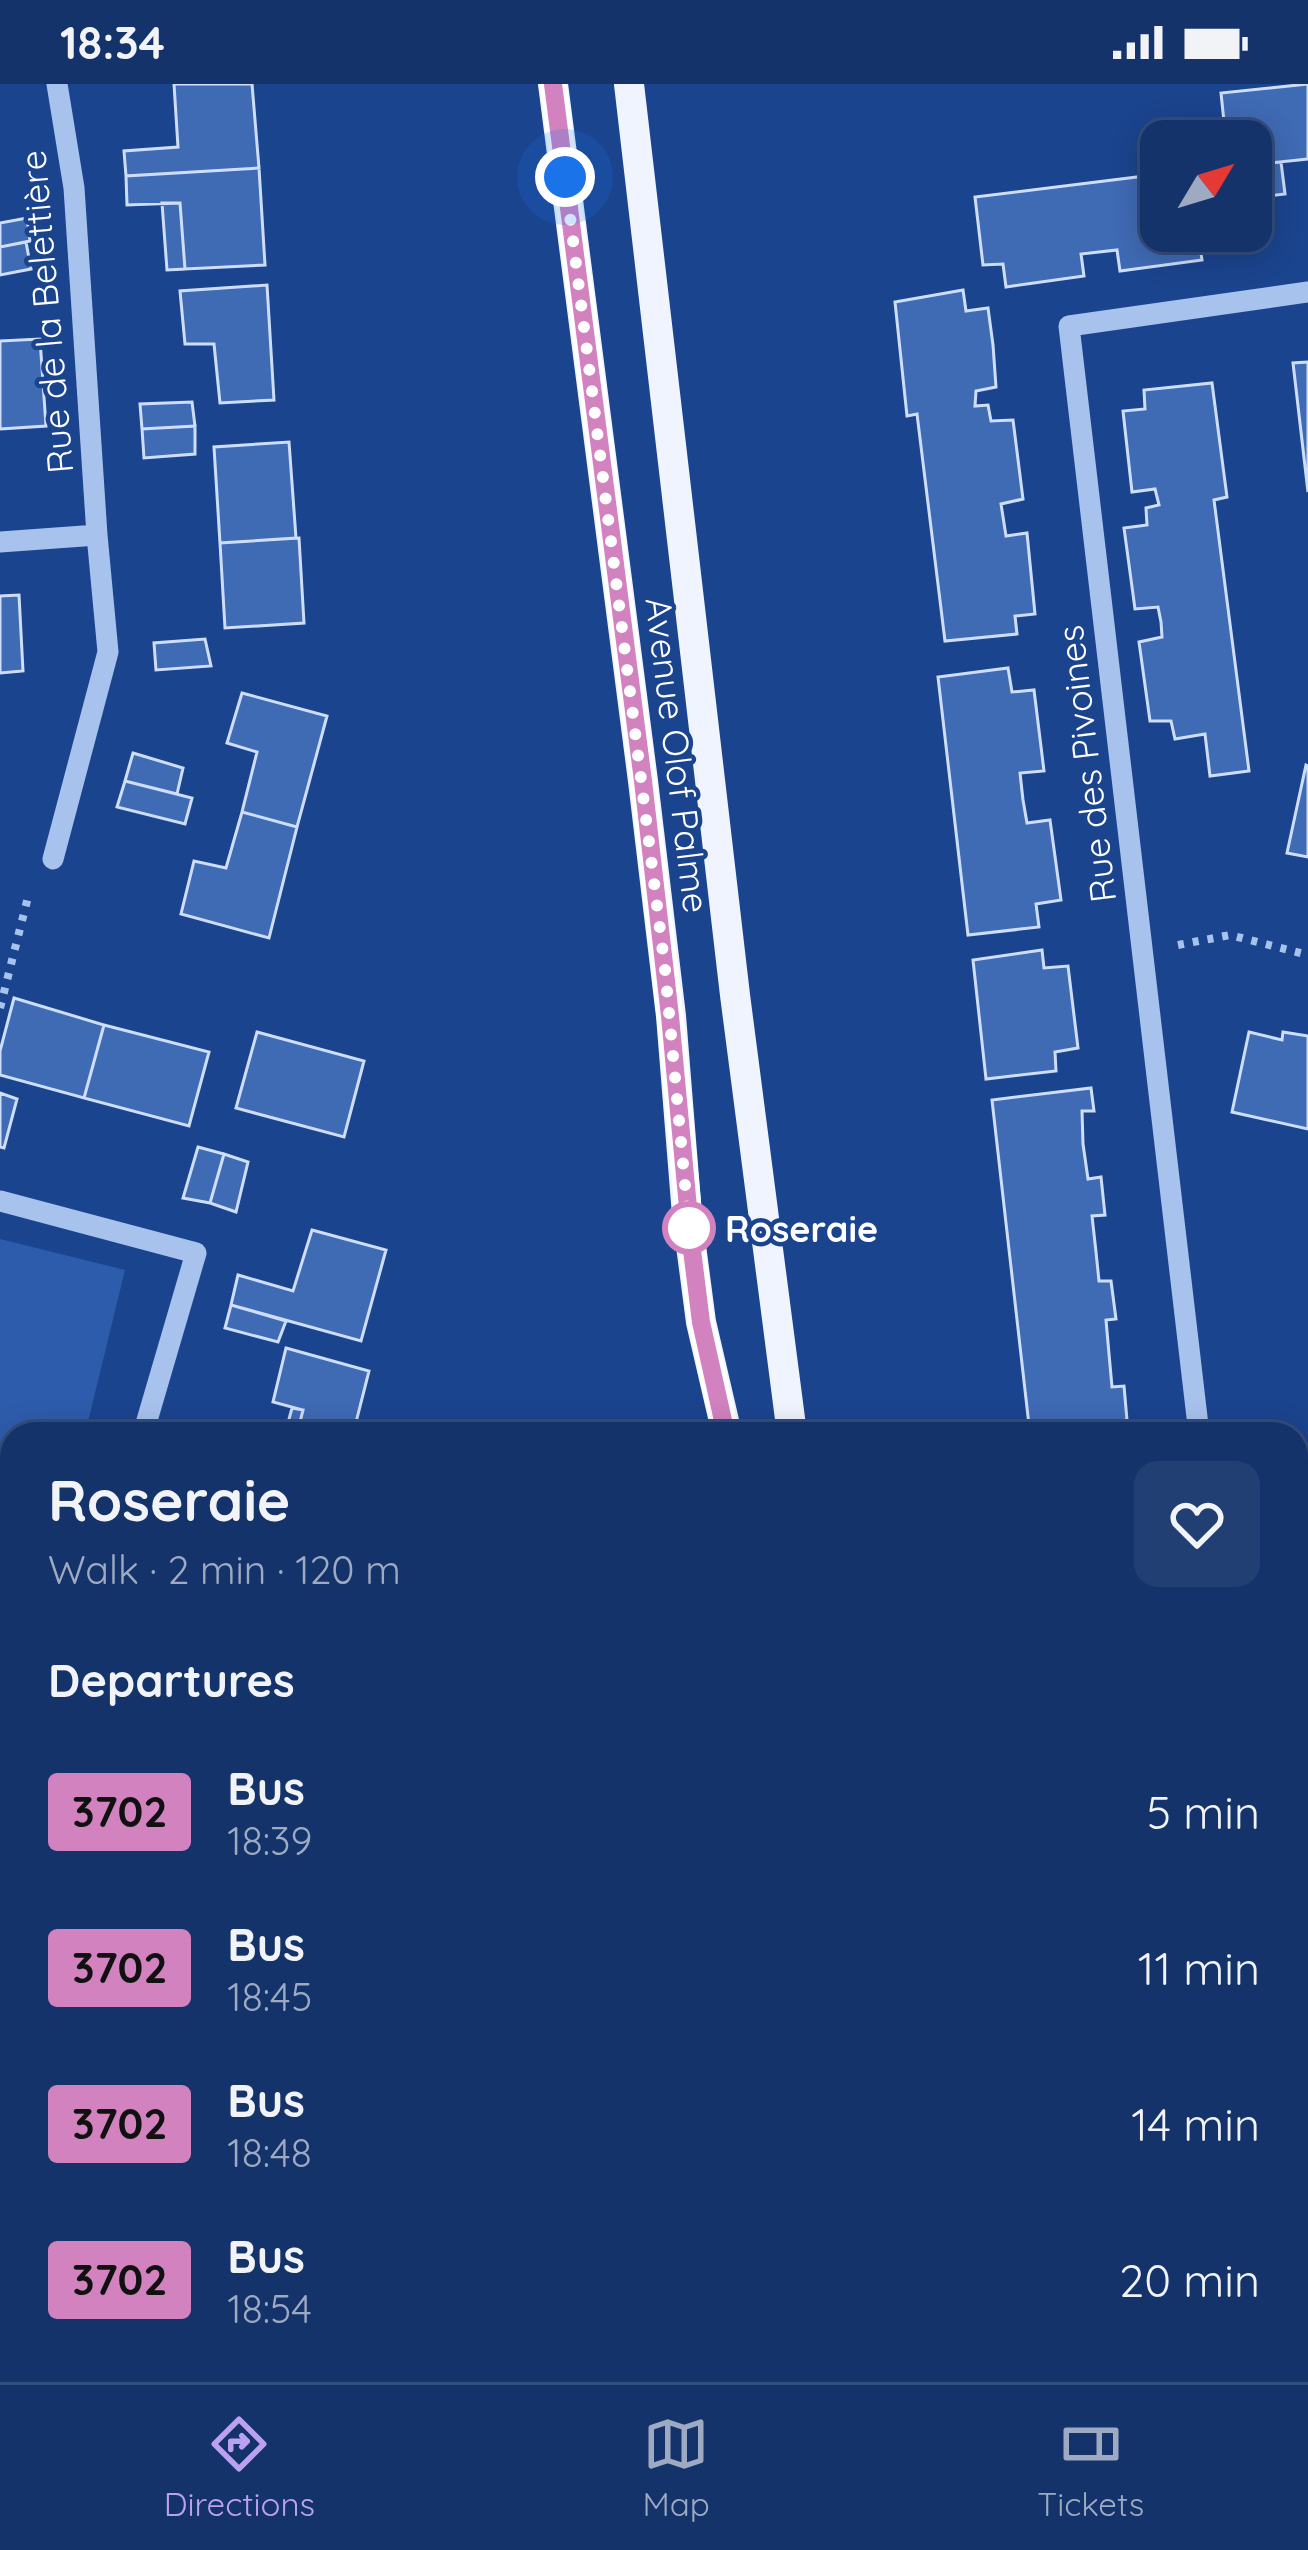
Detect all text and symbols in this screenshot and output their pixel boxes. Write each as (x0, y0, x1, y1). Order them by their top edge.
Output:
text: 18:34 (60, 14, 165, 70)
north arrow (1140, 120, 1272, 252)
map controls (1140, 120, 1272, 252)
your location (535, 147, 595, 207)
street label: Rue de la Belettière (9, 149, 83, 475)
street label: Avenue Olof Palme (636, 595, 720, 915)
street label: Rue des Pivoines (1047, 623, 1125, 905)
marker: Roseraie (664, 1203, 714, 1253)
place label: Roseraie (725, 1206, 878, 1251)
button: heart (1134, 1461, 1260, 1587)
text: Roseraie (48, 1464, 290, 1535)
text: Walk · 2 min · 120 m (48, 1545, 401, 1594)
text: Departures (48, 1652, 295, 1708)
text: Bus (227, 1760, 305, 1816)
text: 5 min (1147, 1784, 1260, 1840)
text: 3702 (72, 1785, 167, 1838)
text: 18:39 (227, 1816, 312, 1865)
text: Bus (227, 1916, 305, 1972)
text: 11 min (1138, 1940, 1260, 1996)
text: 3702 (72, 1941, 167, 1994)
text: 18:45 (227, 1972, 312, 2021)
text: Bus (227, 2072, 305, 2128)
text: 14 min (1131, 2096, 1260, 2152)
text: 3702 (72, 2097, 167, 2150)
text: 18:48 (227, 2128, 312, 2177)
text: Bus (227, 2228, 305, 2284)
text: 20 min (1119, 2252, 1260, 2308)
text: 3702 (72, 2253, 167, 2306)
text: 18:54 (227, 2284, 312, 2333)
tab: Directions (164, 2411, 315, 2524)
tab: Map (642, 2411, 710, 2524)
tab: Tickets (1037, 2411, 1144, 2524)

